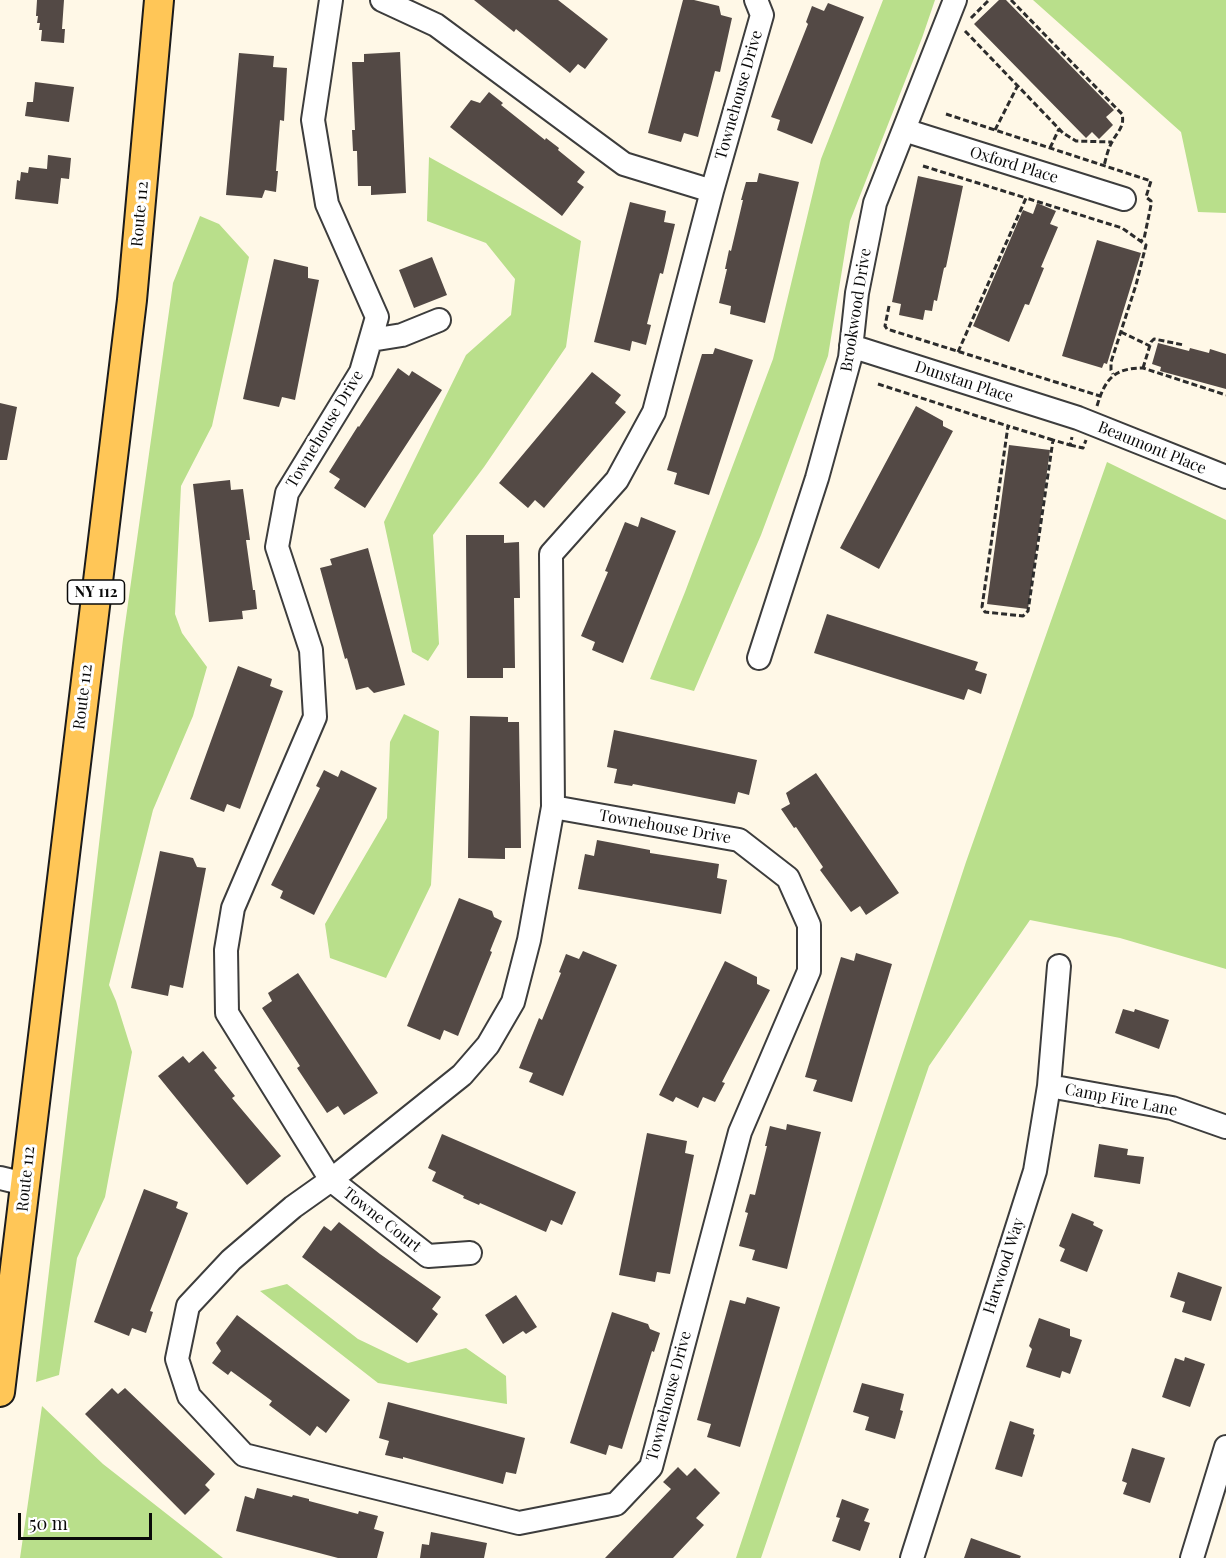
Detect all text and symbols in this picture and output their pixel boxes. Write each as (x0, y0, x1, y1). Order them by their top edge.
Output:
street label: Townehouse Drive (711, 28, 767, 162)
street label: Oxford Place (967, 142, 1061, 188)
street label: Route 112 (128, 180, 152, 248)
street label: Brookwood Drive (837, 247, 875, 373)
street label: Dunstan Place (912, 357, 1016, 407)
street label: Townehouse Drive (282, 367, 368, 491)
street label: Beaumont Place (1095, 418, 1209, 478)
road number: NY 112 (68, 580, 124, 604)
street label: Route 112 (69, 663, 97, 731)
street label: Townehouse Drive (597, 806, 733, 848)
street label: Camp Fire Lane (1063, 1080, 1179, 1120)
street label: Route 112 (13, 1145, 39, 1213)
street label: Towne Court (339, 1184, 425, 1256)
street label: Harwood Way (979, 1216, 1029, 1316)
street label: Townehouse Drive (642, 1329, 696, 1463)
scale bar (21, 1501, 154, 1539)
text: 50 m (29, 1511, 68, 1535)

